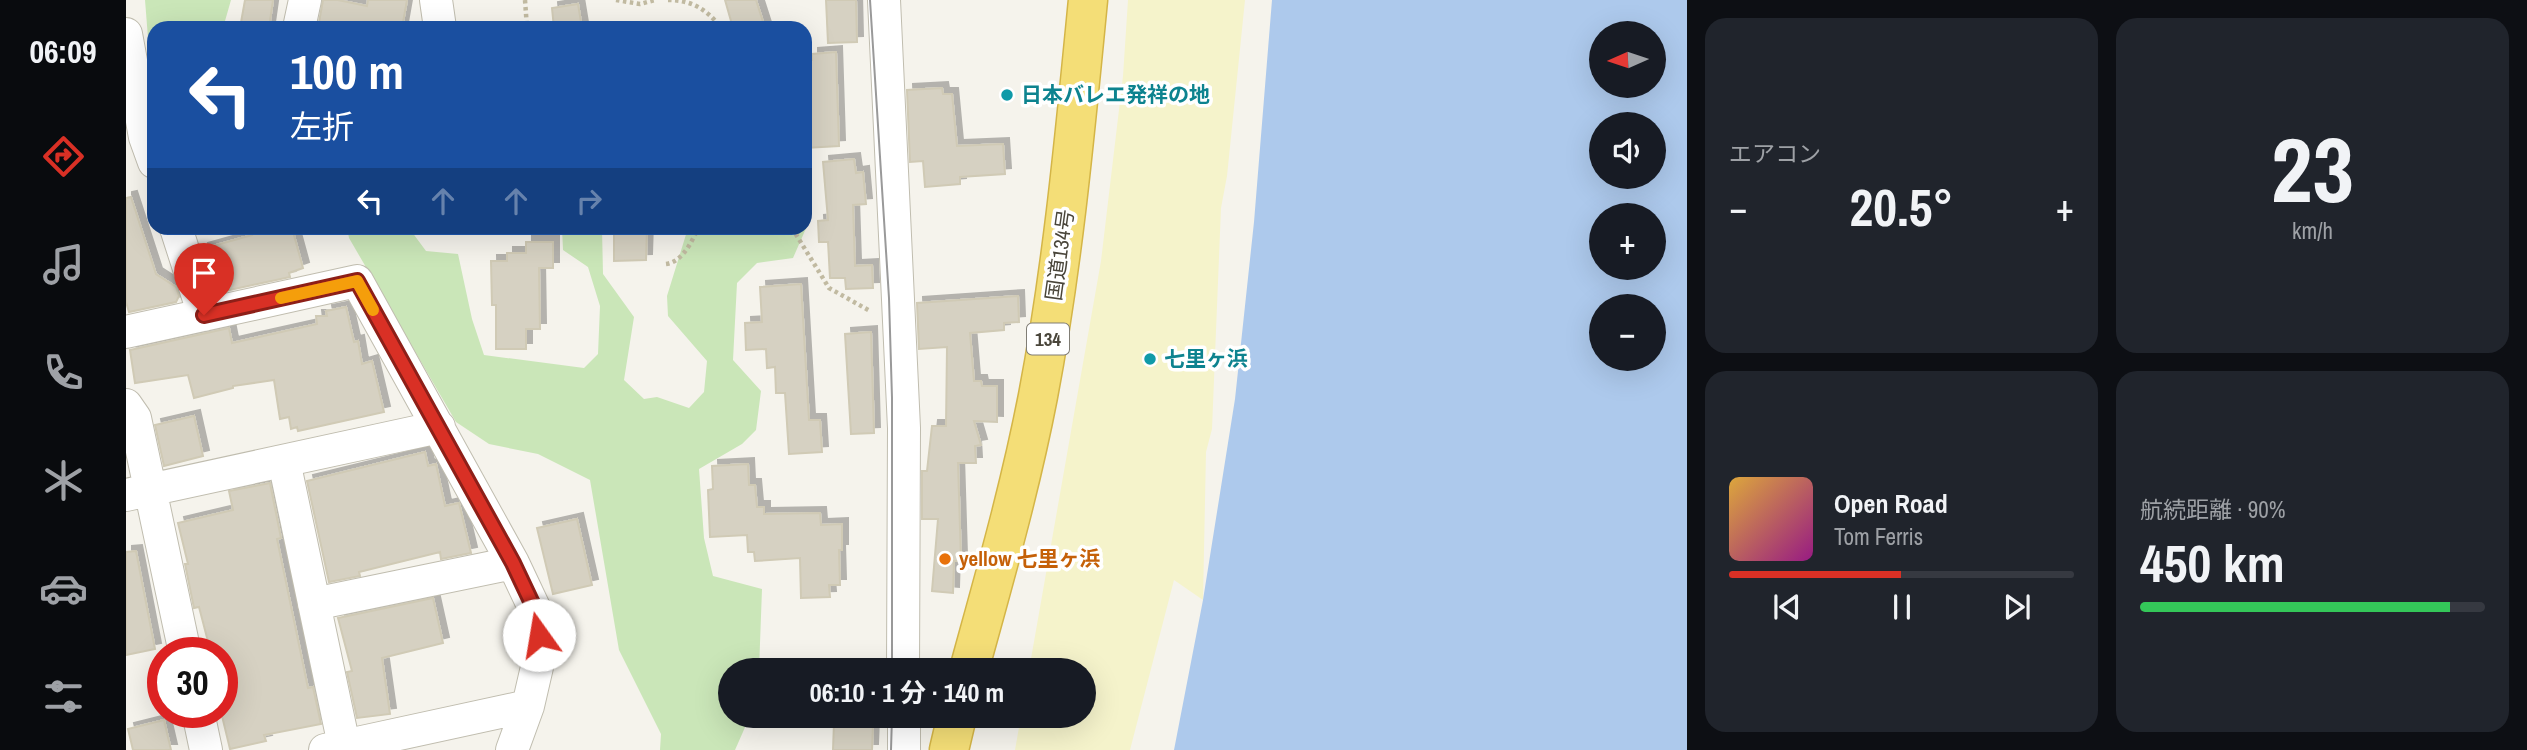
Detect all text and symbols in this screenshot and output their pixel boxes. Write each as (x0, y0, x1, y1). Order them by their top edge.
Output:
north arrow (1589, 21, 1666, 98)
map controls (1589, 21, 1666, 371)
text: 06:09 (29, 30, 97, 73)
text: 100 m (290, 38, 404, 104)
icon: left (175, 49, 266, 140)
place label: 日本バレエ発祥の地 (1021, 80, 1210, 109)
marker: 日本バレエ発祥の地 (999, 87, 1015, 103)
text: 左折 (290, 105, 354, 148)
text: 23 (2271, 108, 2354, 230)
button: sound (1589, 112, 1666, 189)
icon: directions (39, 132, 88, 181)
text: エアコン (1729, 138, 1821, 169)
text: 20.5° (1850, 172, 1953, 242)
icon: left (351, 182, 389, 220)
icon: ahead (424, 182, 462, 220)
icon: ahead (497, 182, 535, 220)
icon: right (570, 182, 608, 220)
text: − (1729, 182, 1747, 233)
text: + (2056, 182, 2074, 233)
button: + (1589, 203, 1666, 280)
street label: 国道134号 (1039, 207, 1080, 302)
text: km/h (2292, 215, 2333, 246)
icon: music (39, 240, 88, 289)
pin (174, 243, 234, 315)
icon: arrive (185, 254, 223, 292)
button: − (1589, 294, 1666, 371)
road number: 134 (1027, 324, 1069, 354)
place label: 七里ヶ浜 (1164, 344, 1248, 373)
icon: phone (39, 348, 88, 397)
marker: 七里ヶ浜 (1142, 351, 1158, 367)
icon: climate (39, 456, 88, 505)
text: Open Road (1834, 486, 1948, 521)
text: 航続距離 · 90% (2140, 494, 2285, 525)
text: Tom Ferris (1834, 521, 1923, 552)
text: 450 km (2140, 528, 2285, 598)
place label: yellow 七里ヶ浜 (959, 544, 1100, 573)
marker: yellow 七里ヶ浜 (937, 551, 953, 567)
icon: car (39, 564, 88, 613)
icon: previous (1768, 588, 1806, 626)
icon: pause (1883, 588, 1921, 626)
icon: next (1998, 588, 2036, 626)
position arrow (502, 598, 576, 672)
speed limit sign: 30 (147, 637, 238, 728)
icon: filters (39, 672, 88, 721)
text: 06:10 · 1 分 · 140 m (810, 675, 1004, 710)

